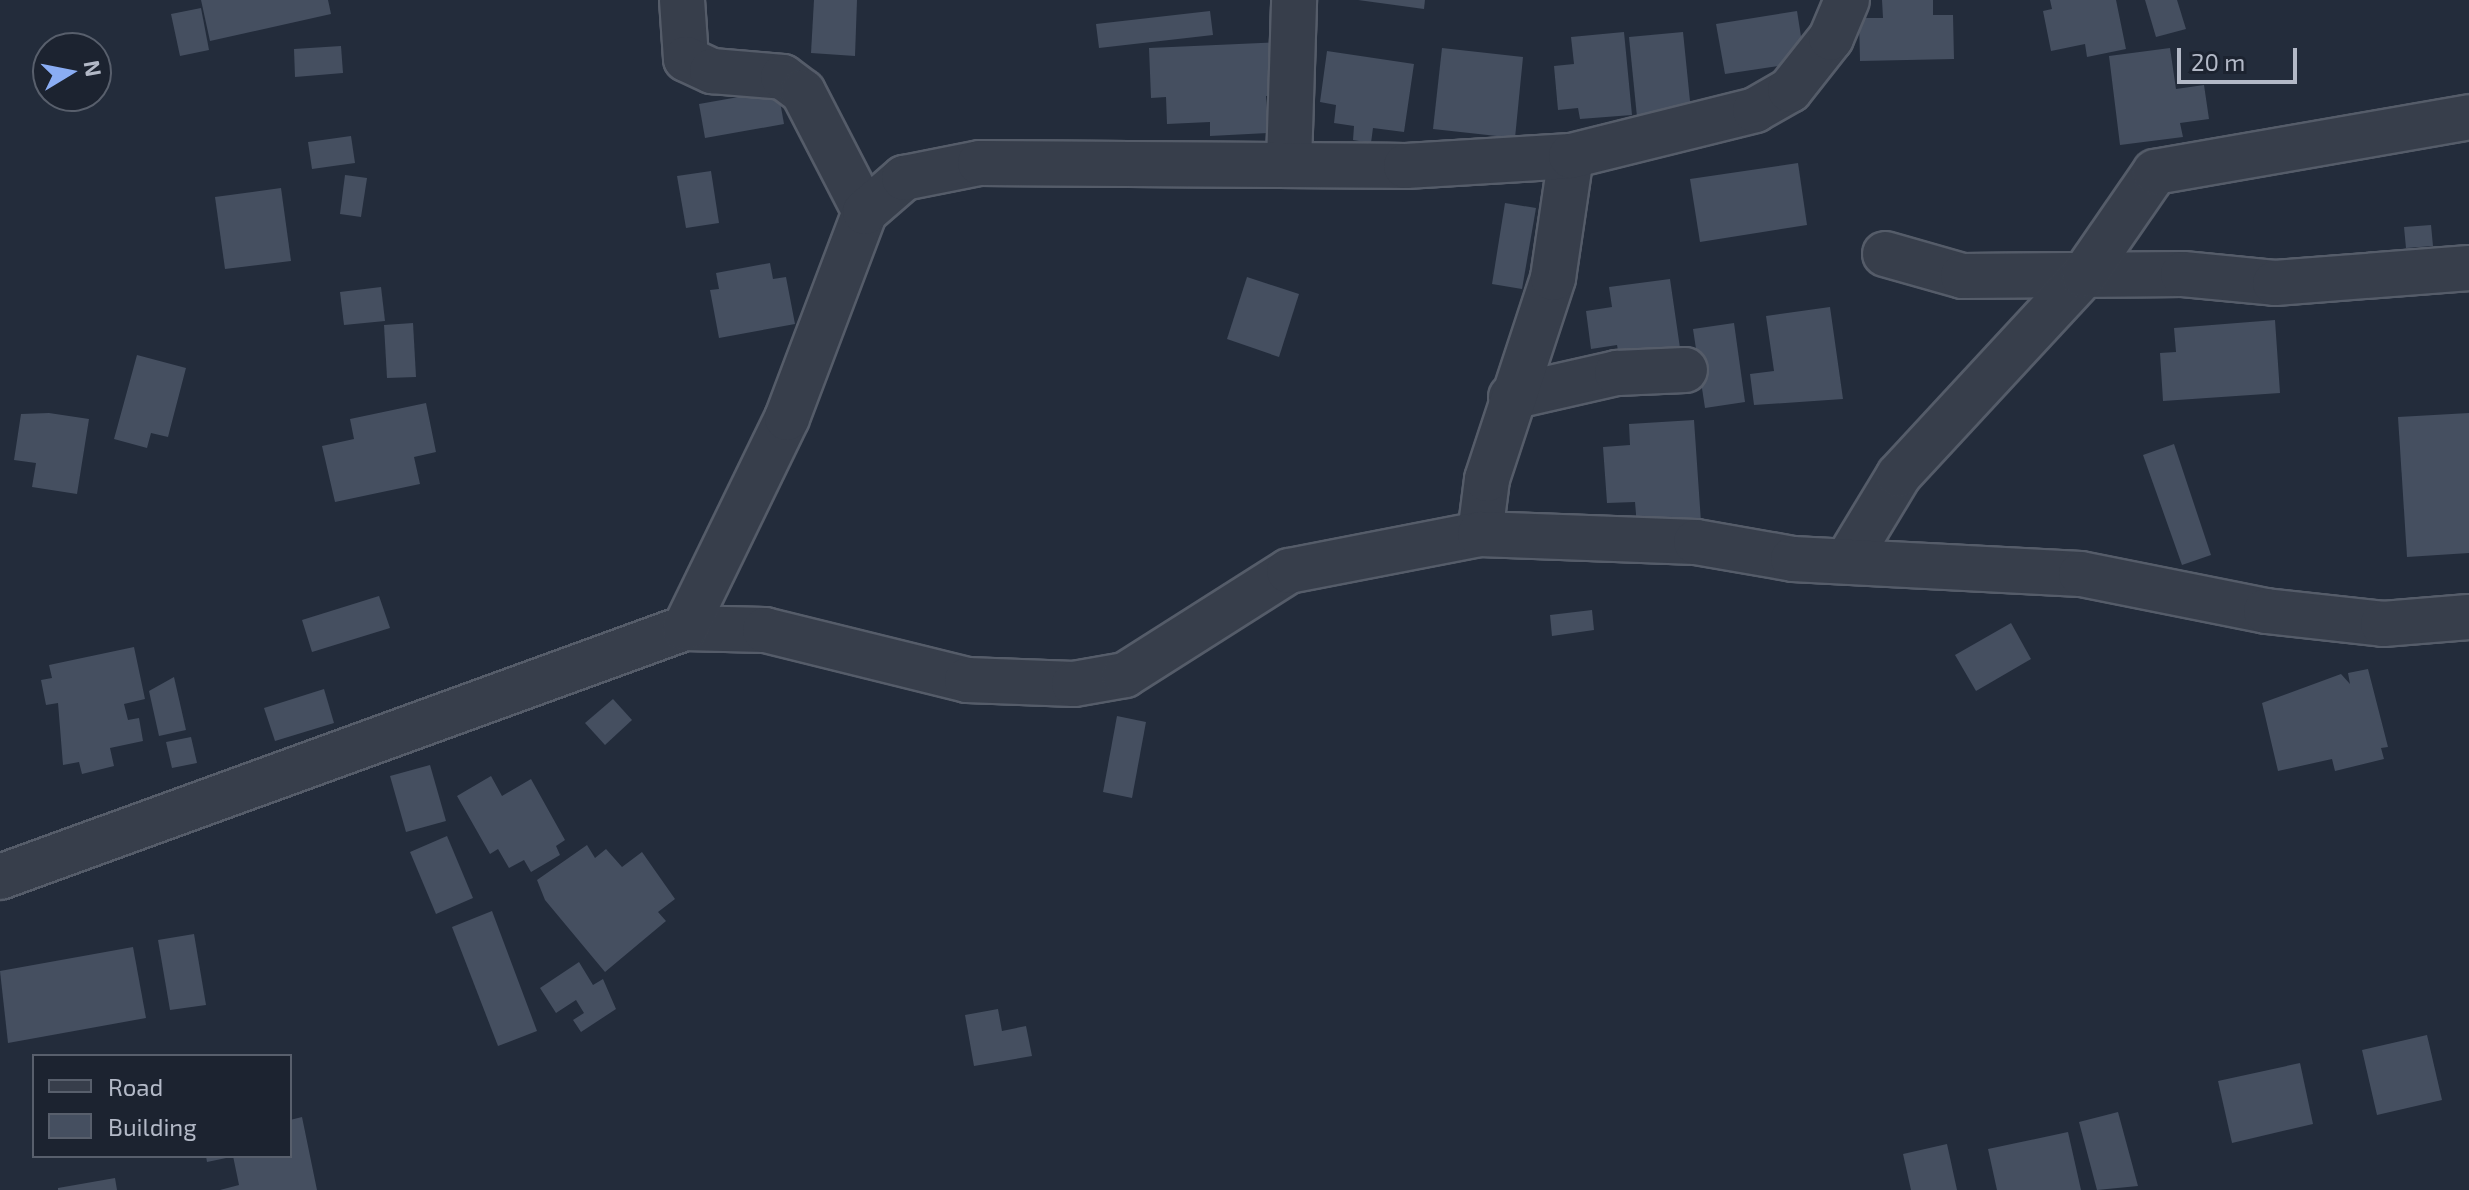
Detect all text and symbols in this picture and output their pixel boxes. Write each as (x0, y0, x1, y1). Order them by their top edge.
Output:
north arrow (32, 32, 112, 112)
scale bar (2181, 32, 2301, 82)
text: 20 m (2191, 47, 2245, 76)
text: N (79, 58, 108, 78)
legend (32, 1054, 292, 1158)
text: Road (108, 1072, 163, 1101)
text: Building (108, 1112, 197, 1141)

